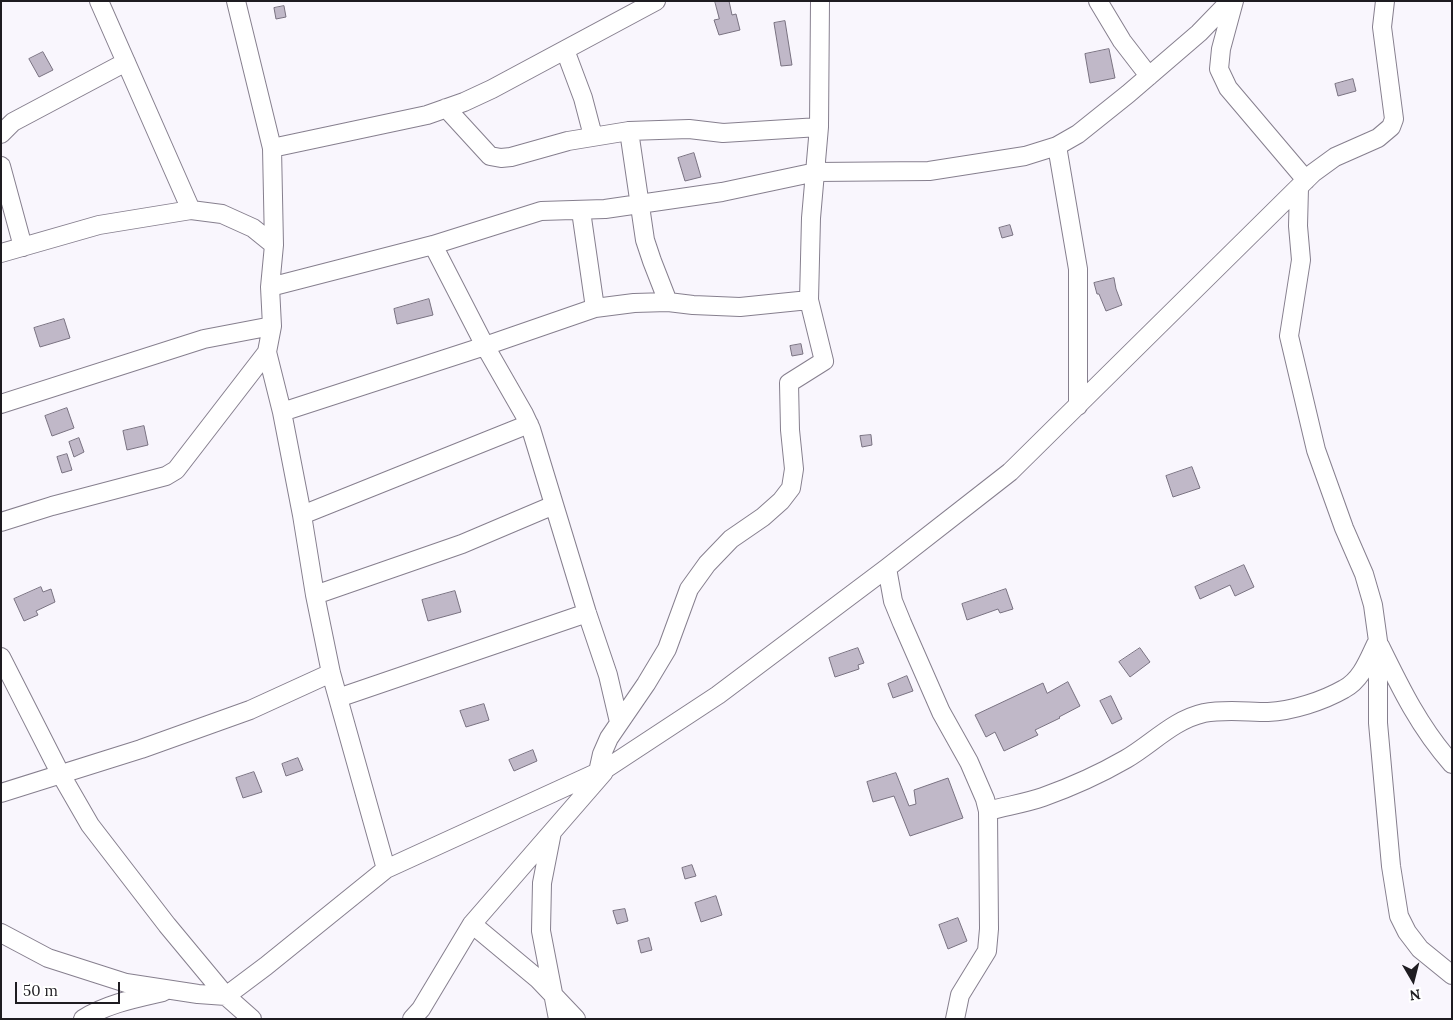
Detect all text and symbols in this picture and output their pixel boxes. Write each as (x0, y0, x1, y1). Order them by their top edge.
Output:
north arrow (1388, 955, 1438, 1005)
scale bar (18, 972, 122, 1004)
text: 50 m (23, 981, 58, 1000)
text: N (1408, 985, 1422, 1005)

